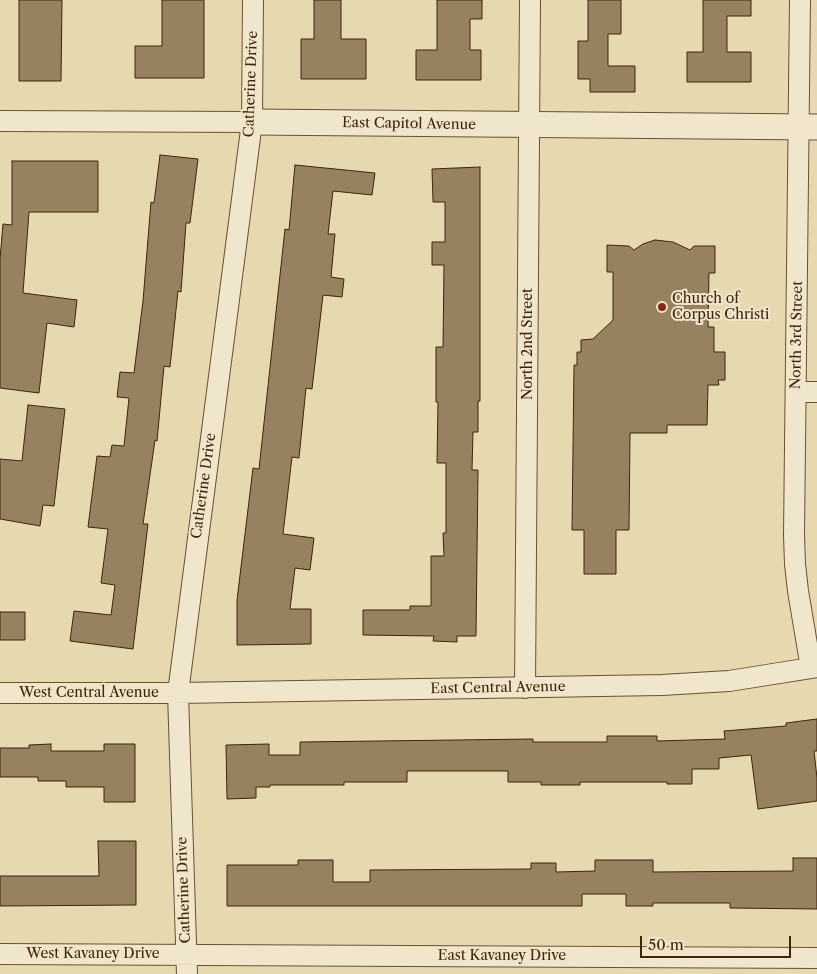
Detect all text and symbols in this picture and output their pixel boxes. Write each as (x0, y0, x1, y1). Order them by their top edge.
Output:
street label: Catherine Drive (241, 30, 261, 138)
street label: East Capitol Avenue (342, 114, 476, 134)
street label: North 3rd Street (788, 281, 806, 389)
street label: North 2nd Street (520, 288, 536, 400)
place label: Church of Corpus Christi (672, 291, 769, 324)
marker: Church of Corpus Christi (656, 301, 668, 313)
street label: Catherine Drive (188, 432, 220, 540)
street label: East Central Avenue (430, 678, 566, 698)
street label: West Central Avenue (19, 685, 159, 701)
street label: Catherine Drive (174, 836, 194, 944)
scale bar (642, 926, 793, 958)
text: 50 m (648, 935, 684, 954)
street label: West Kavaney Drive (26, 946, 160, 962)
street label: East Kavaney Drive (438, 948, 566, 964)

